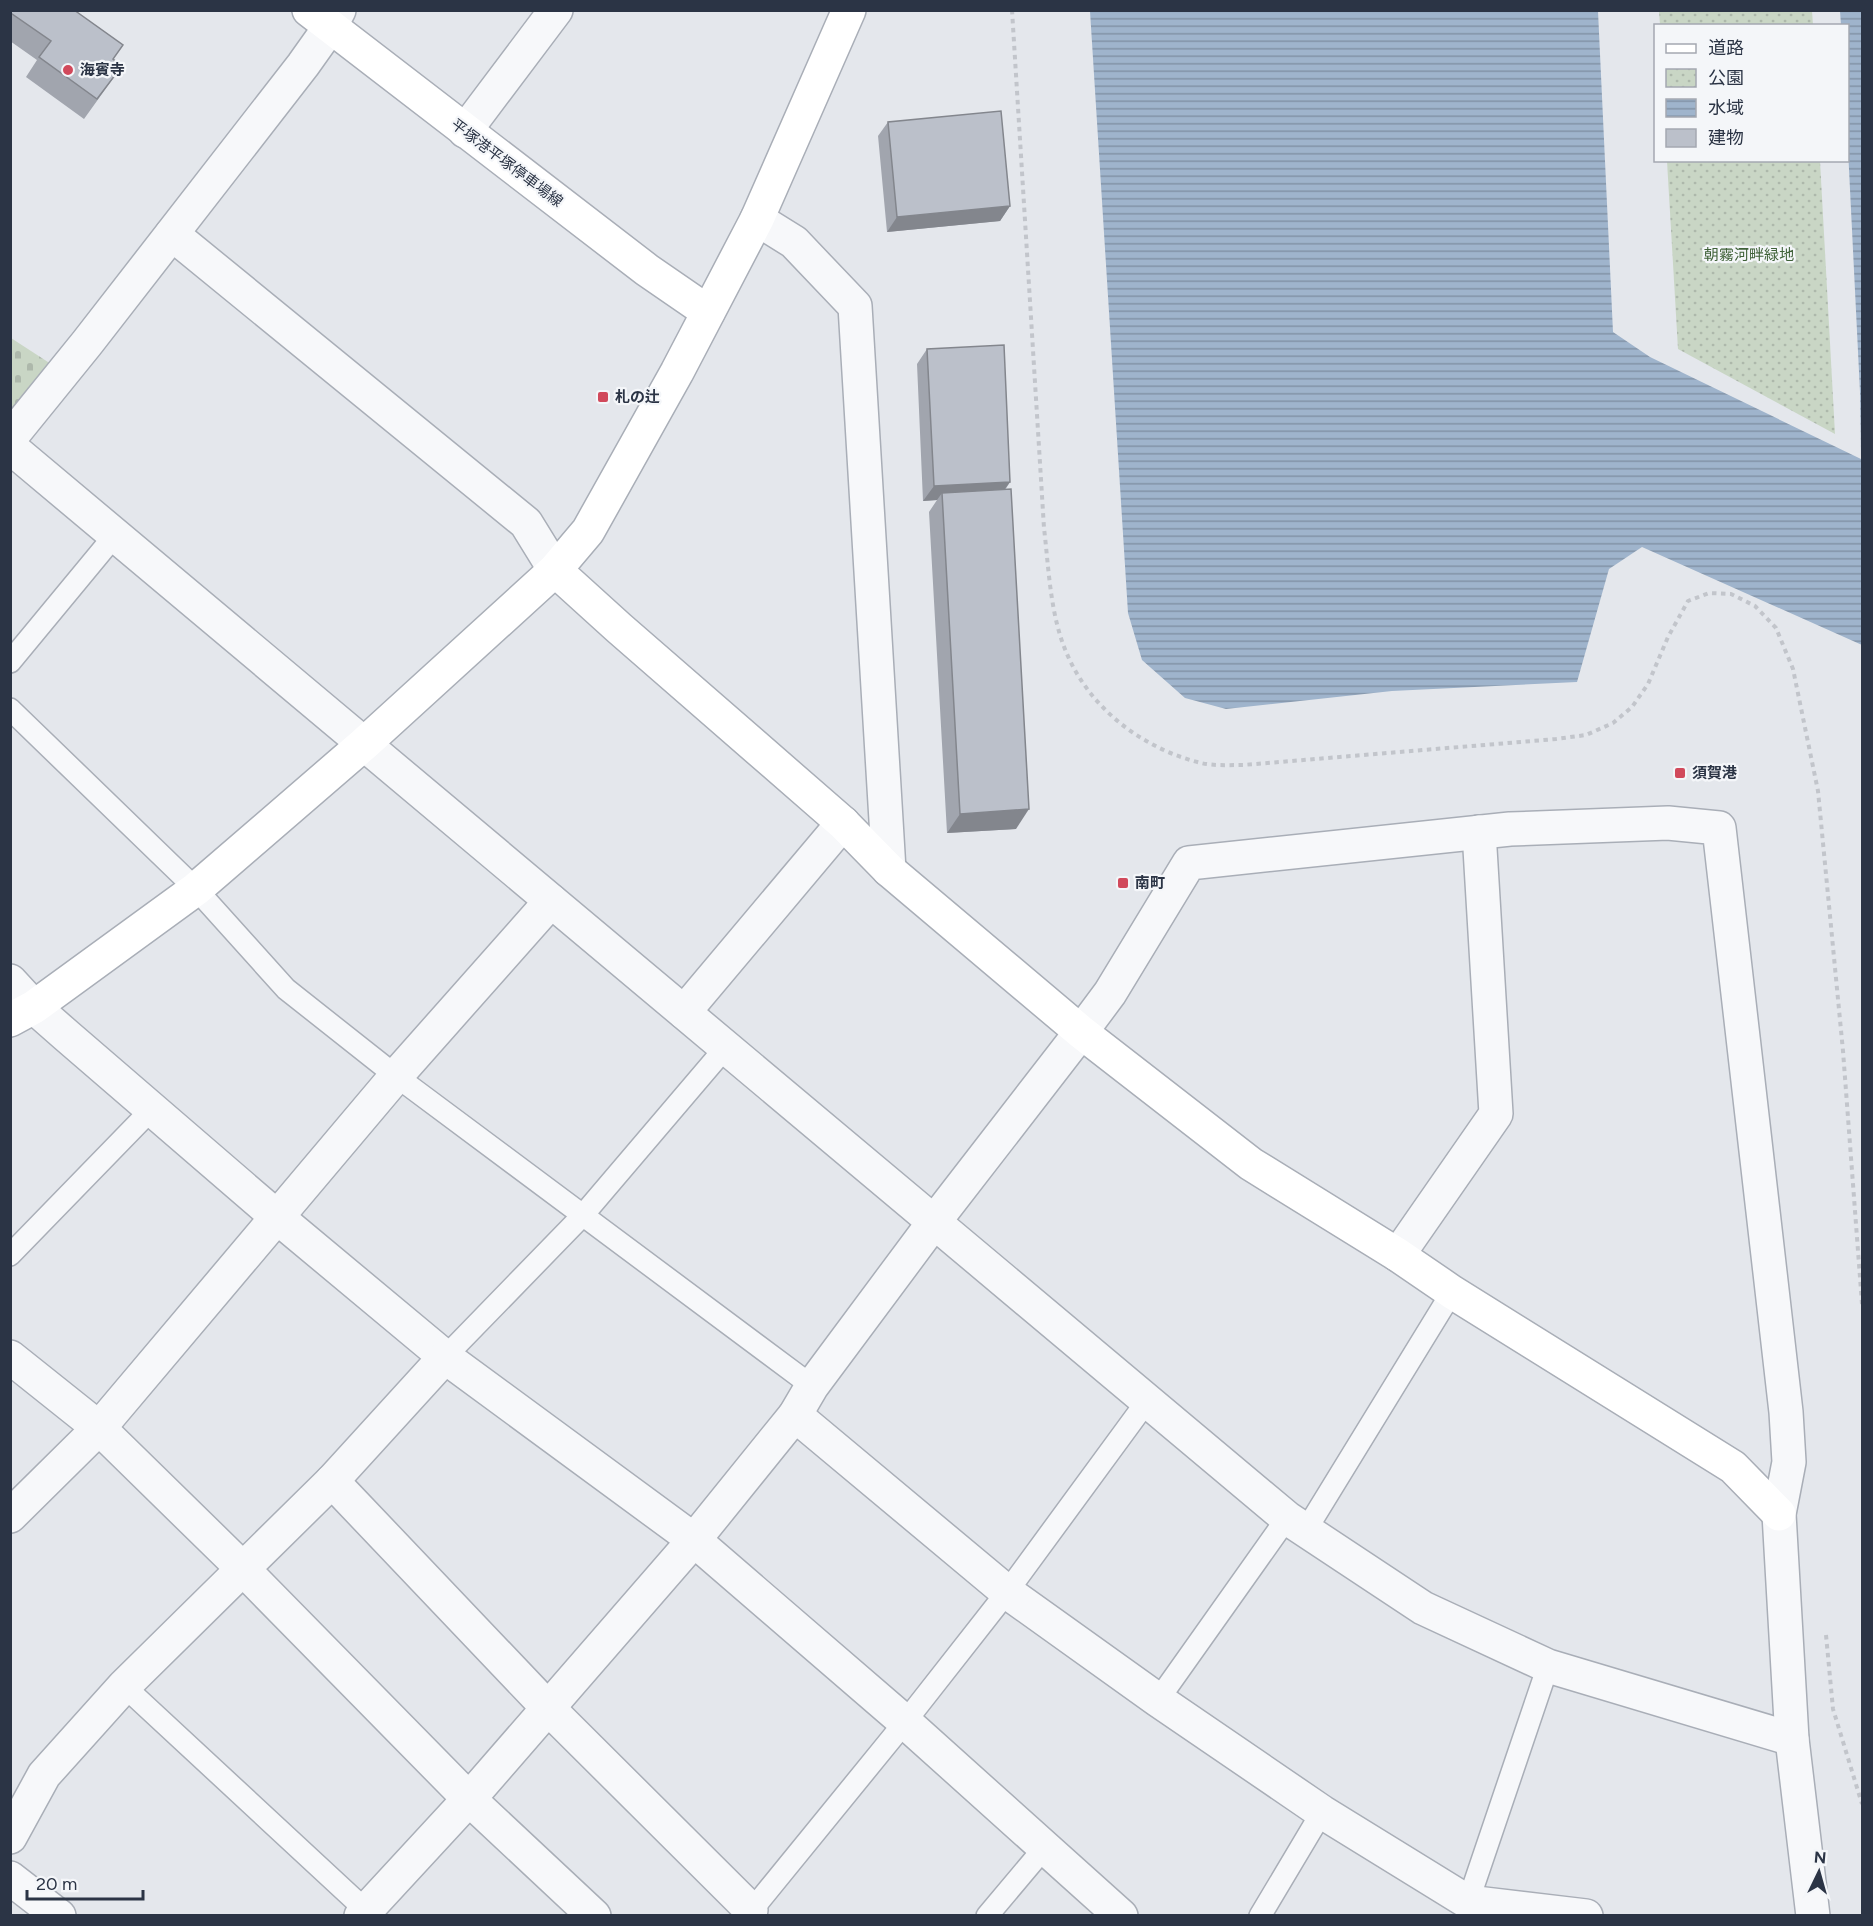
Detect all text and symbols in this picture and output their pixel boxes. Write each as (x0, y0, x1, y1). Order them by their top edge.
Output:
legend (1654, 24, 1849, 162)
text: 道路 (1708, 37, 1744, 59)
place label: 海賓寺 (80, 61, 125, 79)
marker: 海賓寺 (61, 63, 75, 77)
text: 公園 (1708, 67, 1744, 89)
text: 水域 (1708, 97, 1744, 119)
street label: 平塚港平塚停車場線 (448, 115, 566, 211)
text: 建物 (1708, 127, 1744, 149)
park label: 朝霧河畔緑地 (1704, 246, 1794, 264)
place label: 札の辻 (615, 388, 660, 406)
marker: 札の辻 (596, 390, 610, 404)
place label: 須賀港 (1692, 764, 1737, 782)
marker: 須賀港 (1673, 766, 1687, 780)
place label: 南町 (1135, 874, 1165, 892)
marker: 南町 (1116, 876, 1130, 890)
north arrow (1789, 1842, 1849, 1902)
text: N (1813, 1848, 1827, 1868)
scale bar (27, 1863, 142, 1901)
text: 20 m (36, 1873, 77, 1895)

